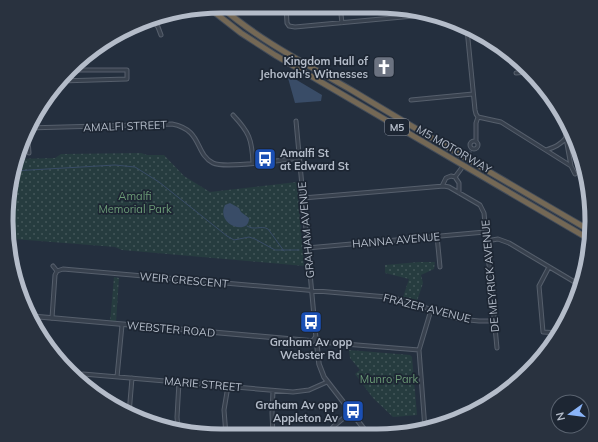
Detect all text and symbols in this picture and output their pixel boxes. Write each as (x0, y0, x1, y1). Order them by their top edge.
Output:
place label: Kingdom Hall of Jehovah's Witnesses (260, 54, 369, 81)
church icon: Kingdom Hall of Jehovah's Witnesses (371, 54, 397, 80)
street label: AMALFI STREET (83, 118, 168, 134)
road number: M5 (385, 119, 409, 135)
street label: M5 MOTORWAY (414, 122, 494, 176)
bus stop icon: Amalfi St at Edward St (252, 146, 278, 172)
place label: Amalfi St at Edward St (280, 146, 349, 173)
street label: GRAHAM AVENUE (295, 181, 317, 279)
park label: Amalfi Memorial Park (98, 189, 172, 216)
street label: DE MEYRICK AVENUE (478, 219, 502, 333)
street label: HANNA AVENUE (351, 229, 441, 251)
street label: WEIR CRESCENT (139, 269, 229, 291)
street label: FRAZER AVENUE (382, 290, 472, 326)
bus stop icon: Graham Av opp Webster Rd (298, 309, 324, 335)
street label: WEBSTER ROAD (126, 318, 216, 340)
place label: Graham Av opp Webster Rd (270, 335, 353, 362)
park label: Munro Park (360, 372, 419, 386)
street label: MARIE STREET (164, 374, 243, 394)
north arrow (550, 394, 590, 434)
place label: Graham Av opp Appleton Av (255, 398, 338, 425)
bus stop icon: Graham Av opp Appleton Av (340, 398, 366, 424)
text: N (552, 411, 568, 422)

